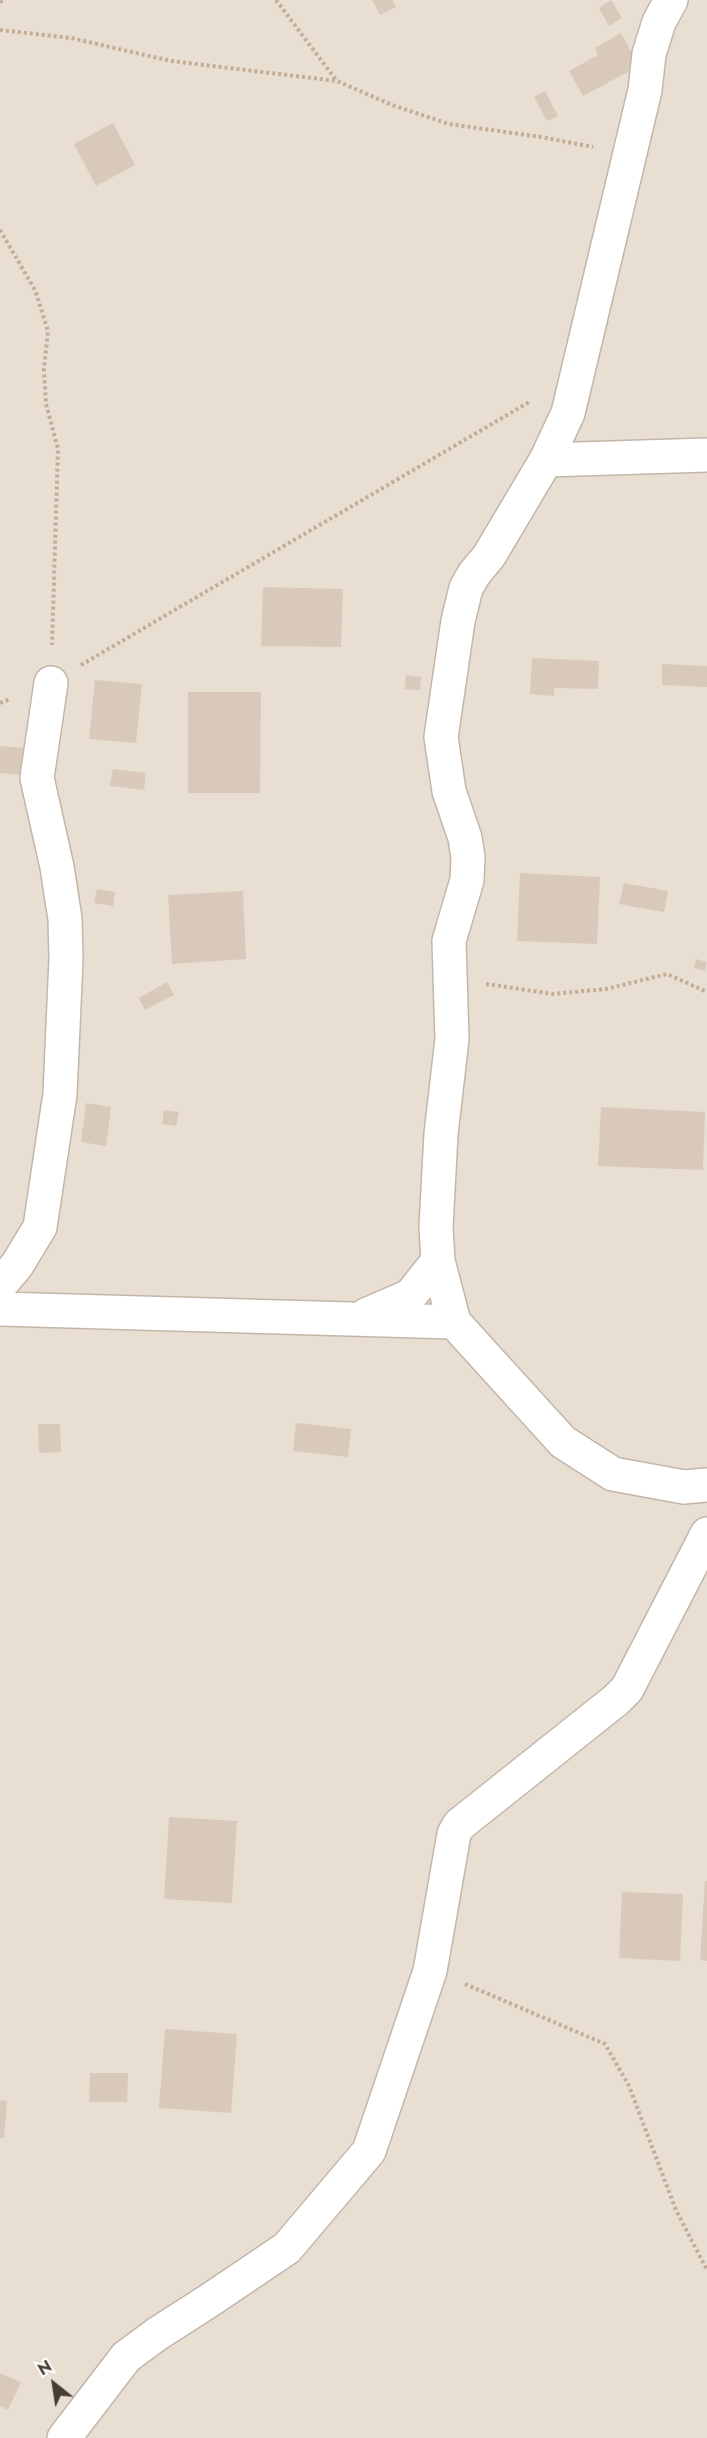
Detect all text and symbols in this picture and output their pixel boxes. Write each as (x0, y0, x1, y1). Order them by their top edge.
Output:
north arrow (24, 2354, 84, 2414)
text: N (33, 2355, 56, 2381)

